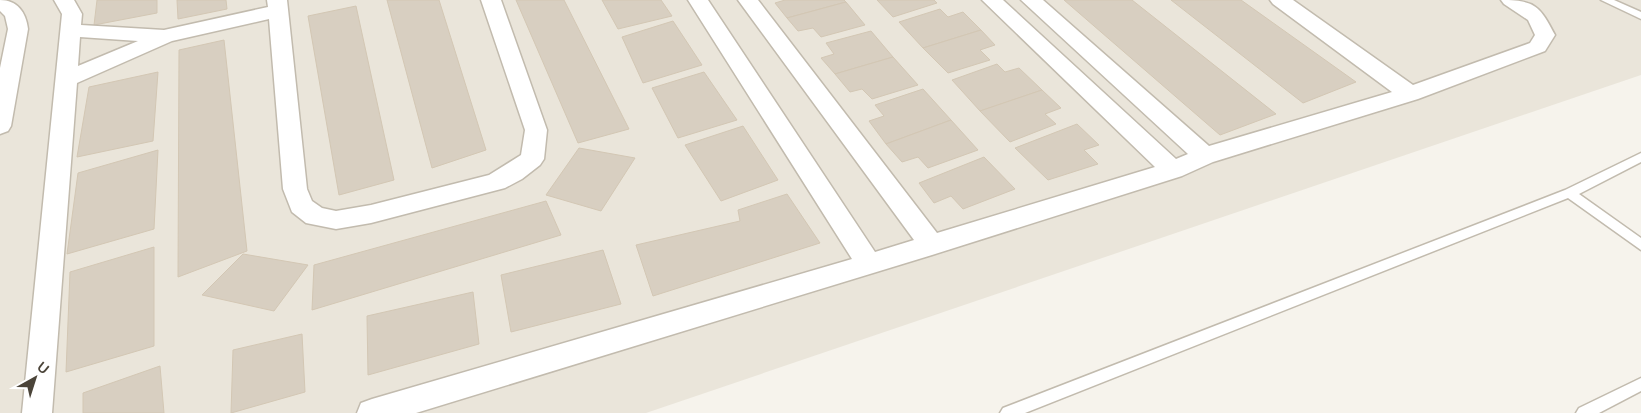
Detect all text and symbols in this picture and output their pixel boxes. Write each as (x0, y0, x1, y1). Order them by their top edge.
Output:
north arrow (10, 353, 60, 403)
text: U (33, 358, 53, 378)

